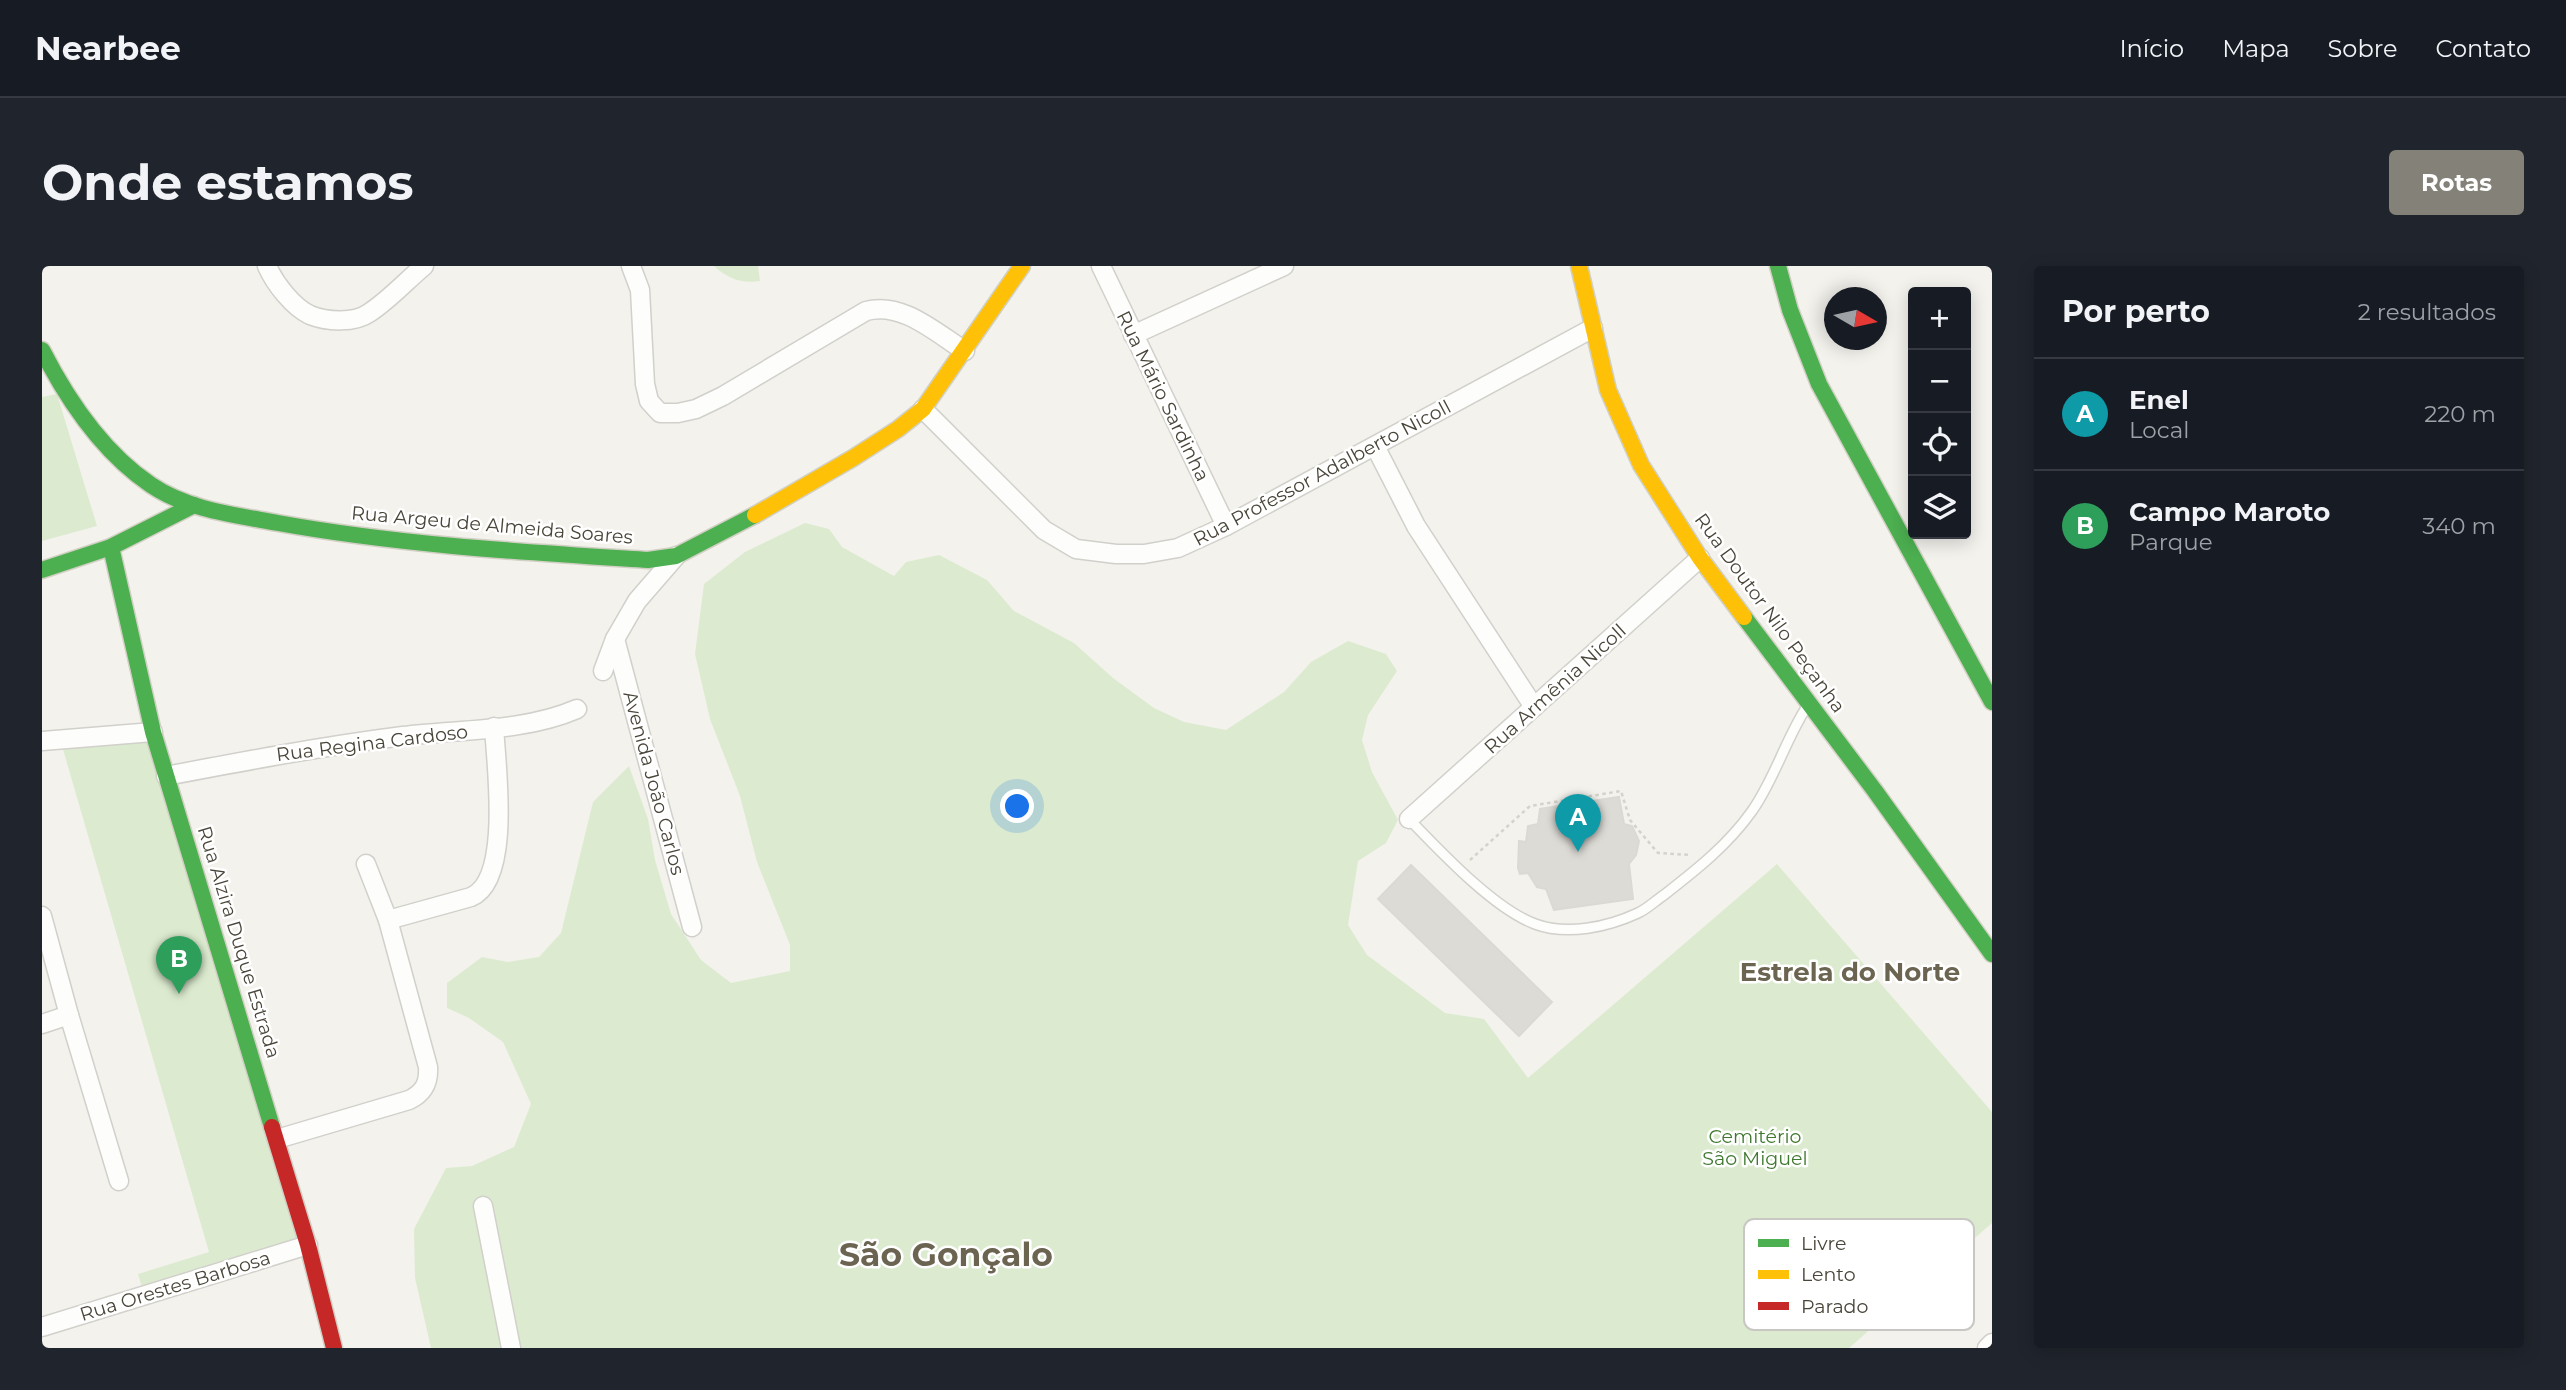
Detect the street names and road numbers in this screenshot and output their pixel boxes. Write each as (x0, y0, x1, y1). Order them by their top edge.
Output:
street label: Rua Mário Sardinha (1112, 307, 1214, 485)
street label: Rua Professor Adalberto Nicoll (1189, 395, 1455, 551)
street label: Rua Argeu de Almeida Soares (350, 501, 634, 549)
street label: Rua Doutor Nilo Peçanha (1690, 509, 1850, 717)
street label: Rua Armênia Nicoll (1479, 619, 1631, 759)
street label: Avenida João Carlos (618, 689, 690, 877)
street label: Rua Regina Cardoso (275, 720, 469, 766)
street label: Rua Alzira Duque Estrada (193, 823, 285, 1061)
street label: Rua Orestes Barbosa (77, 1246, 273, 1326)

